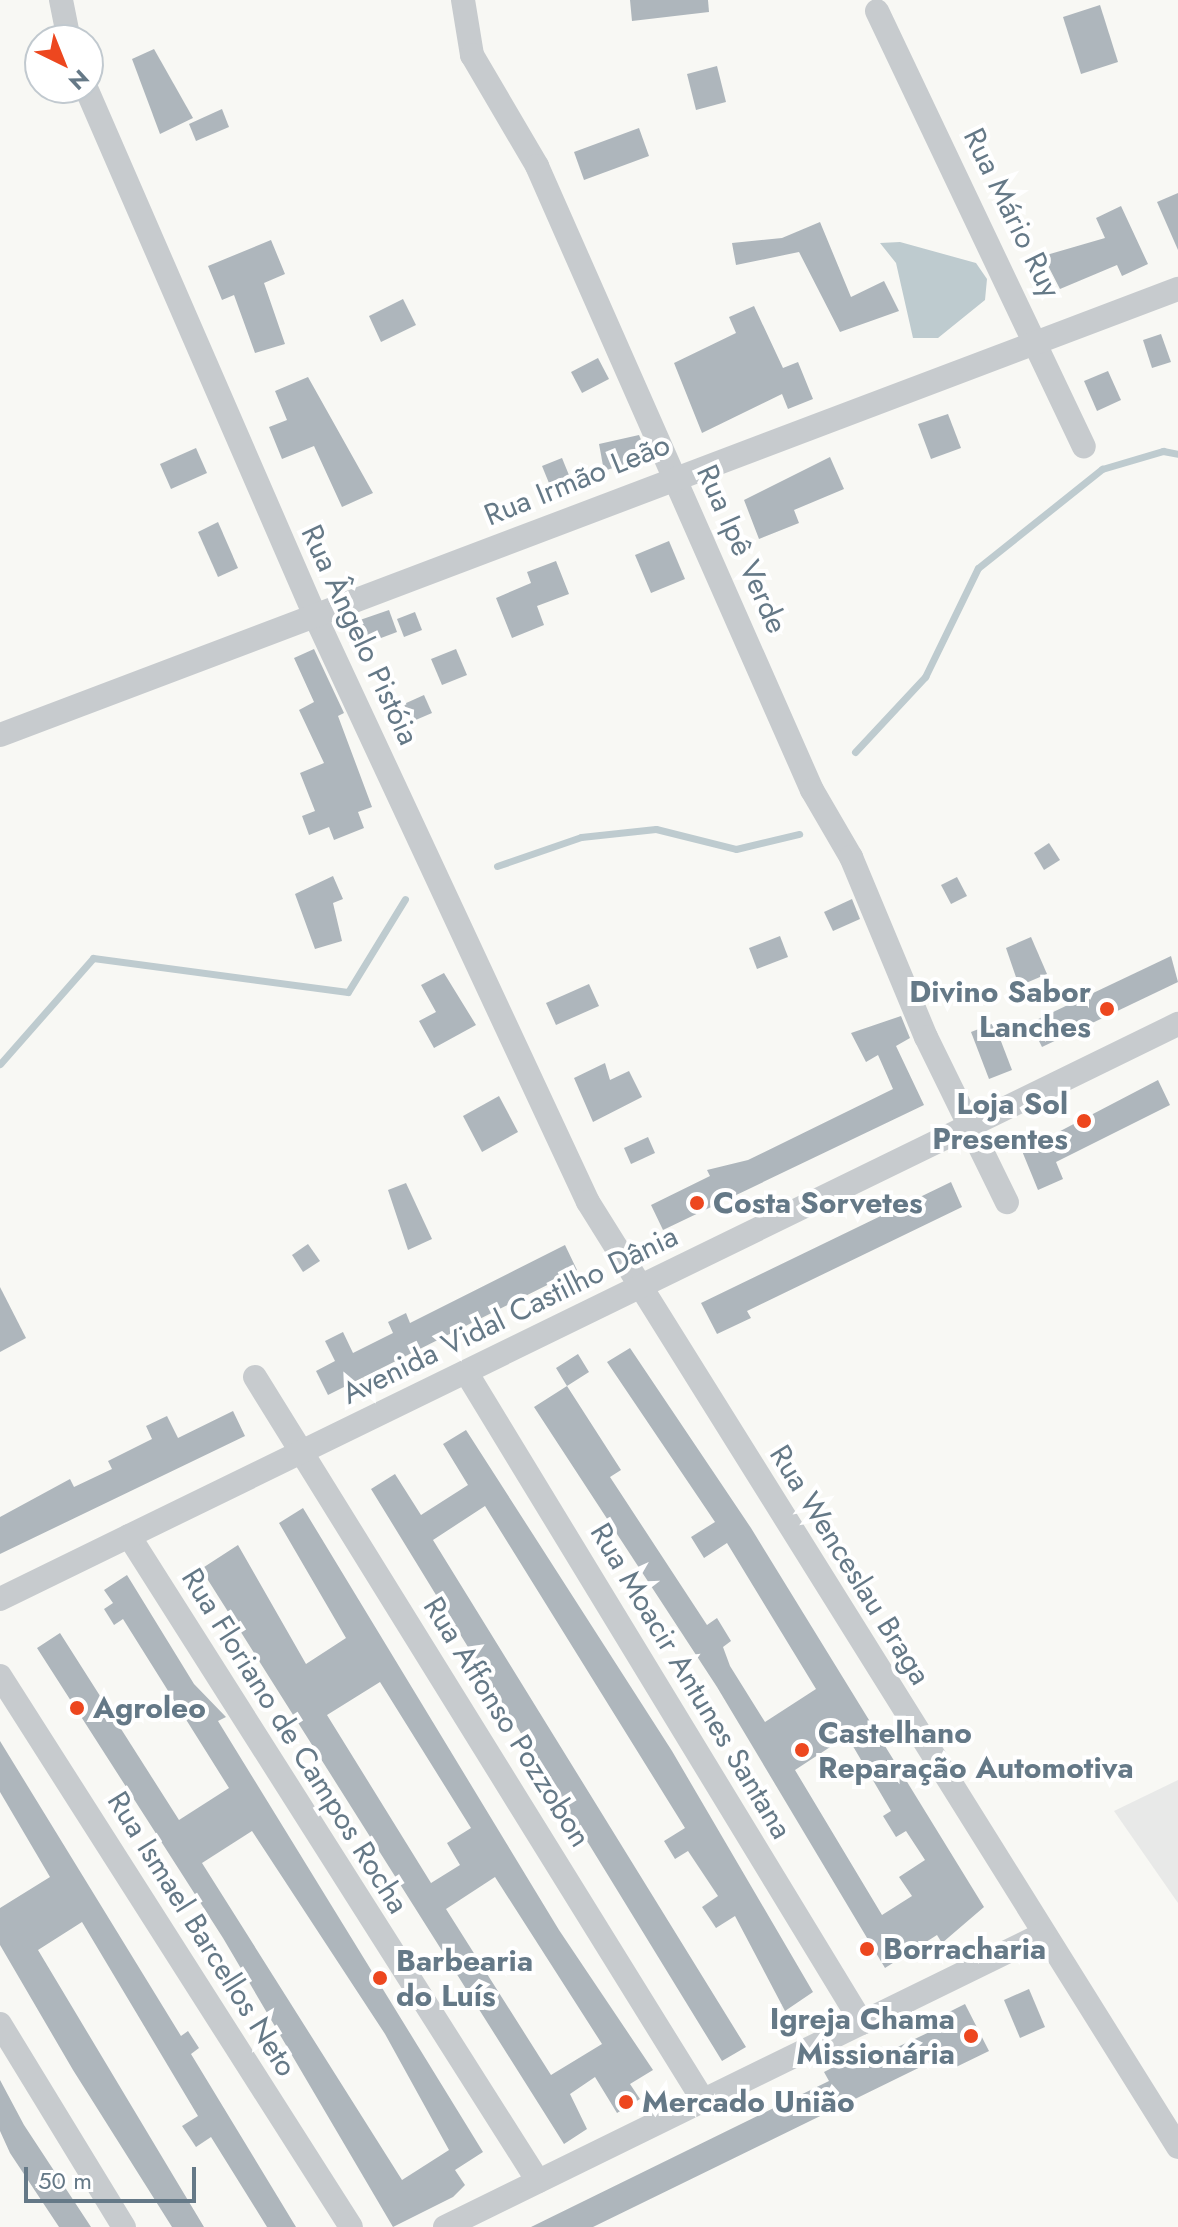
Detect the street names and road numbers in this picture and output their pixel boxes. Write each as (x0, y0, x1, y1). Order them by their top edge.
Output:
street label: Rua Mário Ruy (955, 122, 1069, 304)
street label: Rua Irmão Leão (479, 426, 675, 534)
street label: Rua Ipê Verde (689, 459, 795, 639)
street label: Rua Ângelo Pistóia (293, 519, 427, 751)
street label: Avenida Vidal Castilho Dânia (336, 1218, 684, 1412)
street label: Rua Wenceslau Braga (762, 1439, 938, 1691)
street label: Rua Moacir Antunes Santana (582, 1517, 800, 1845)
street label: Rua Floriano de Campos Rocha (174, 1562, 416, 1920)
street label: Rua Affonso Pozzobon (416, 1590, 598, 1854)
street label: Rua Ismael Barcellos Neto (100, 1785, 304, 2083)

